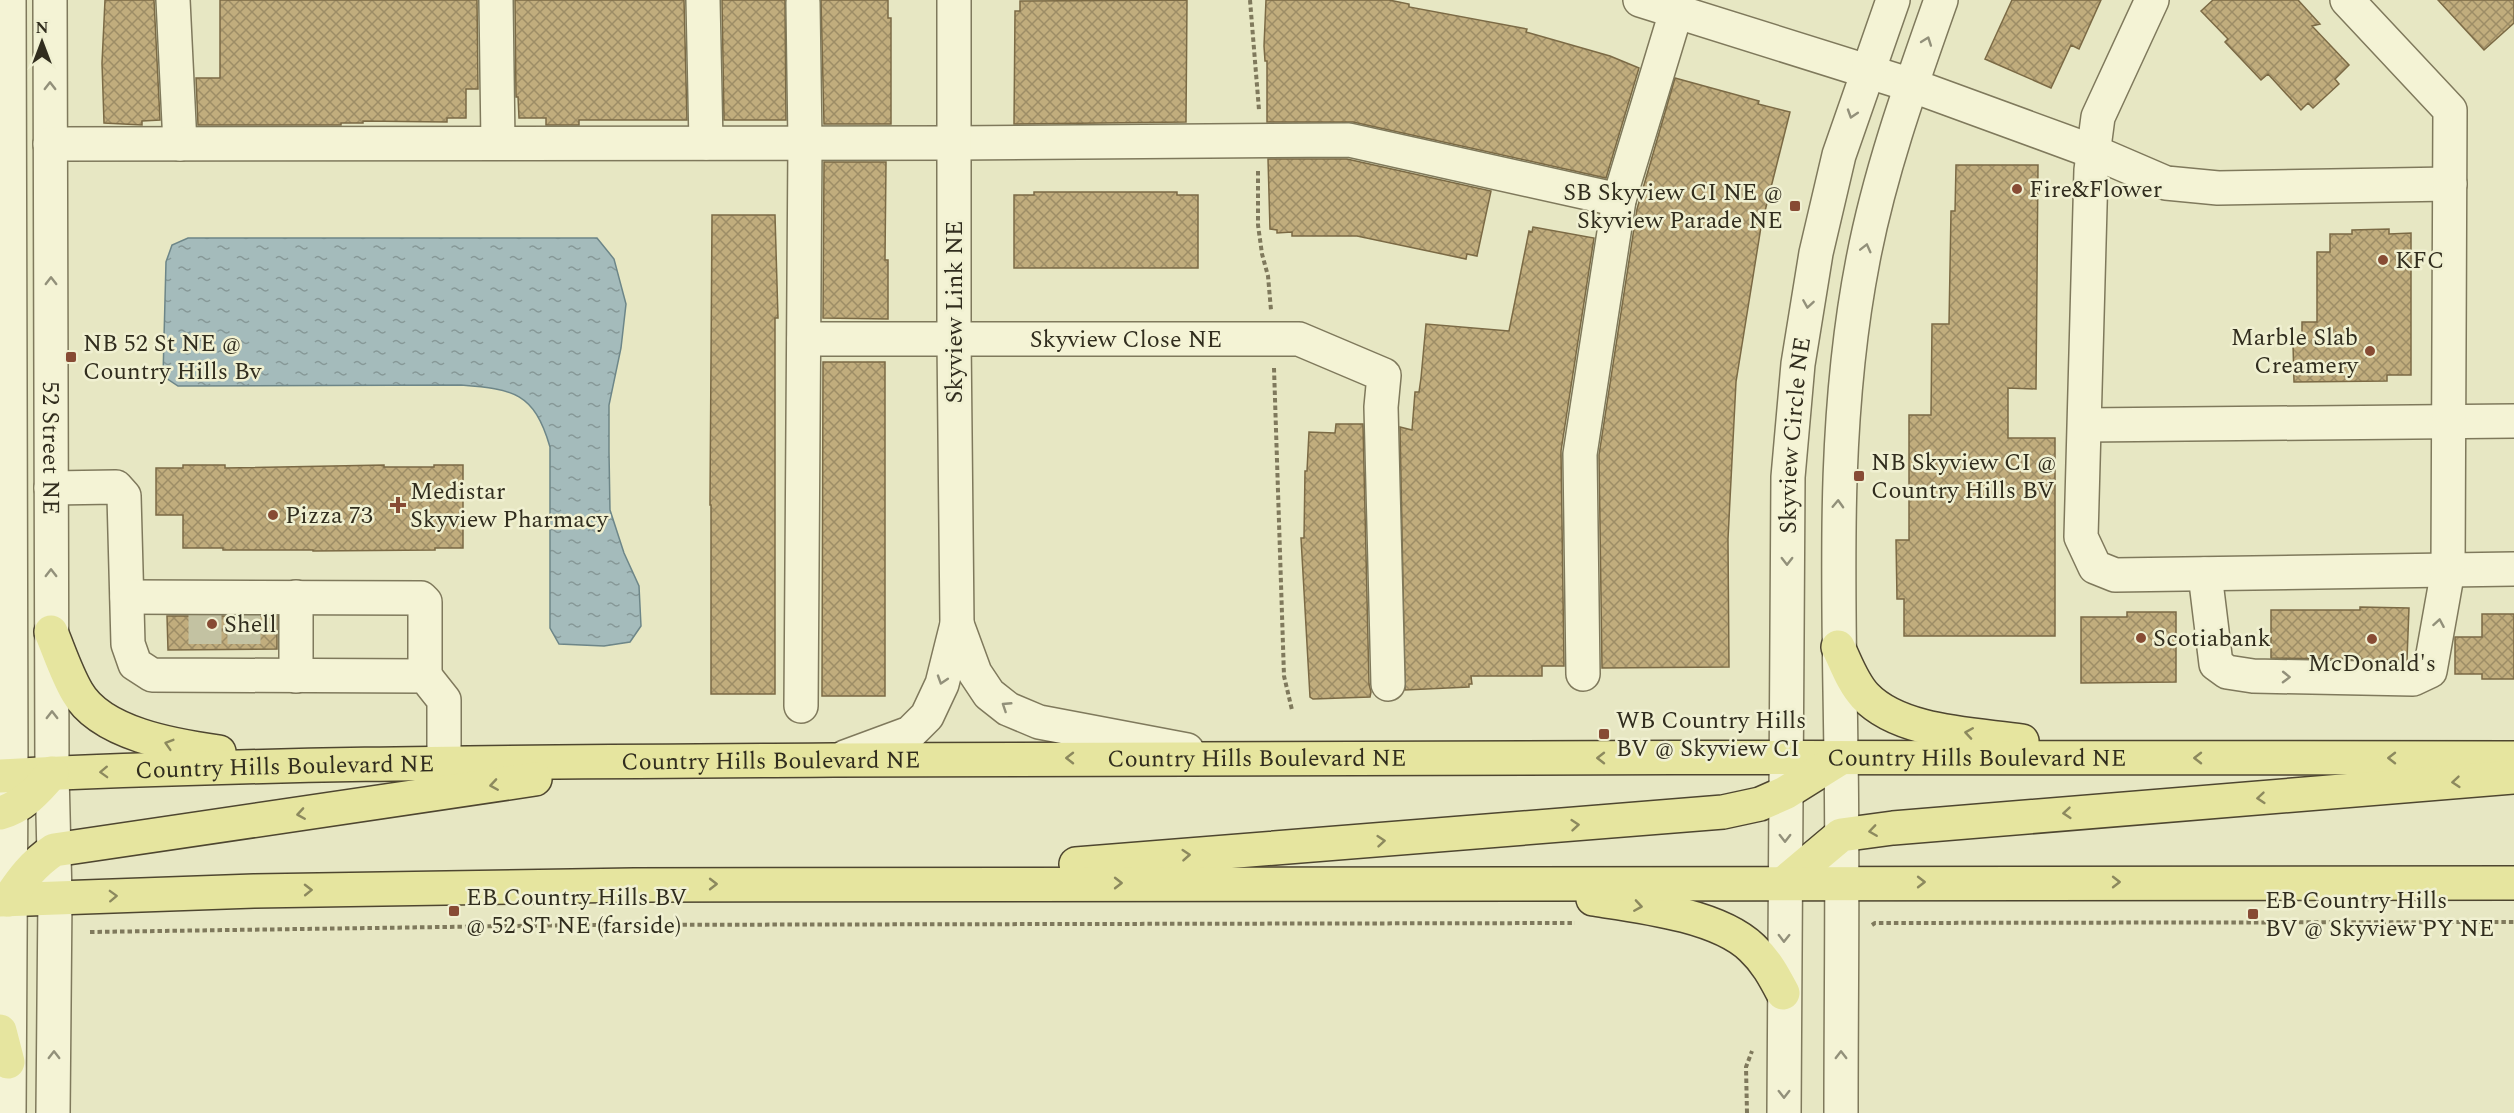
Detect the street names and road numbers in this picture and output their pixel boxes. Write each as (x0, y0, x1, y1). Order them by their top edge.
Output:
street label: Skyview Link NE (937, 221, 973, 404)
street label: Skyview Close NE (1030, 322, 1222, 358)
street label: Skyview Circle NE (1771, 334, 1821, 534)
street label: 52 Street NE (32, 381, 68, 515)
street label: Country Hills Boulevard NE (1107, 741, 1406, 777)
street label: Country Hills Boulevard NE (1827, 741, 2126, 777)
street label: Country Hills Boulevard NE (621, 742, 920, 780)
street label: Country Hills Boulevard NE (135, 746, 435, 789)

